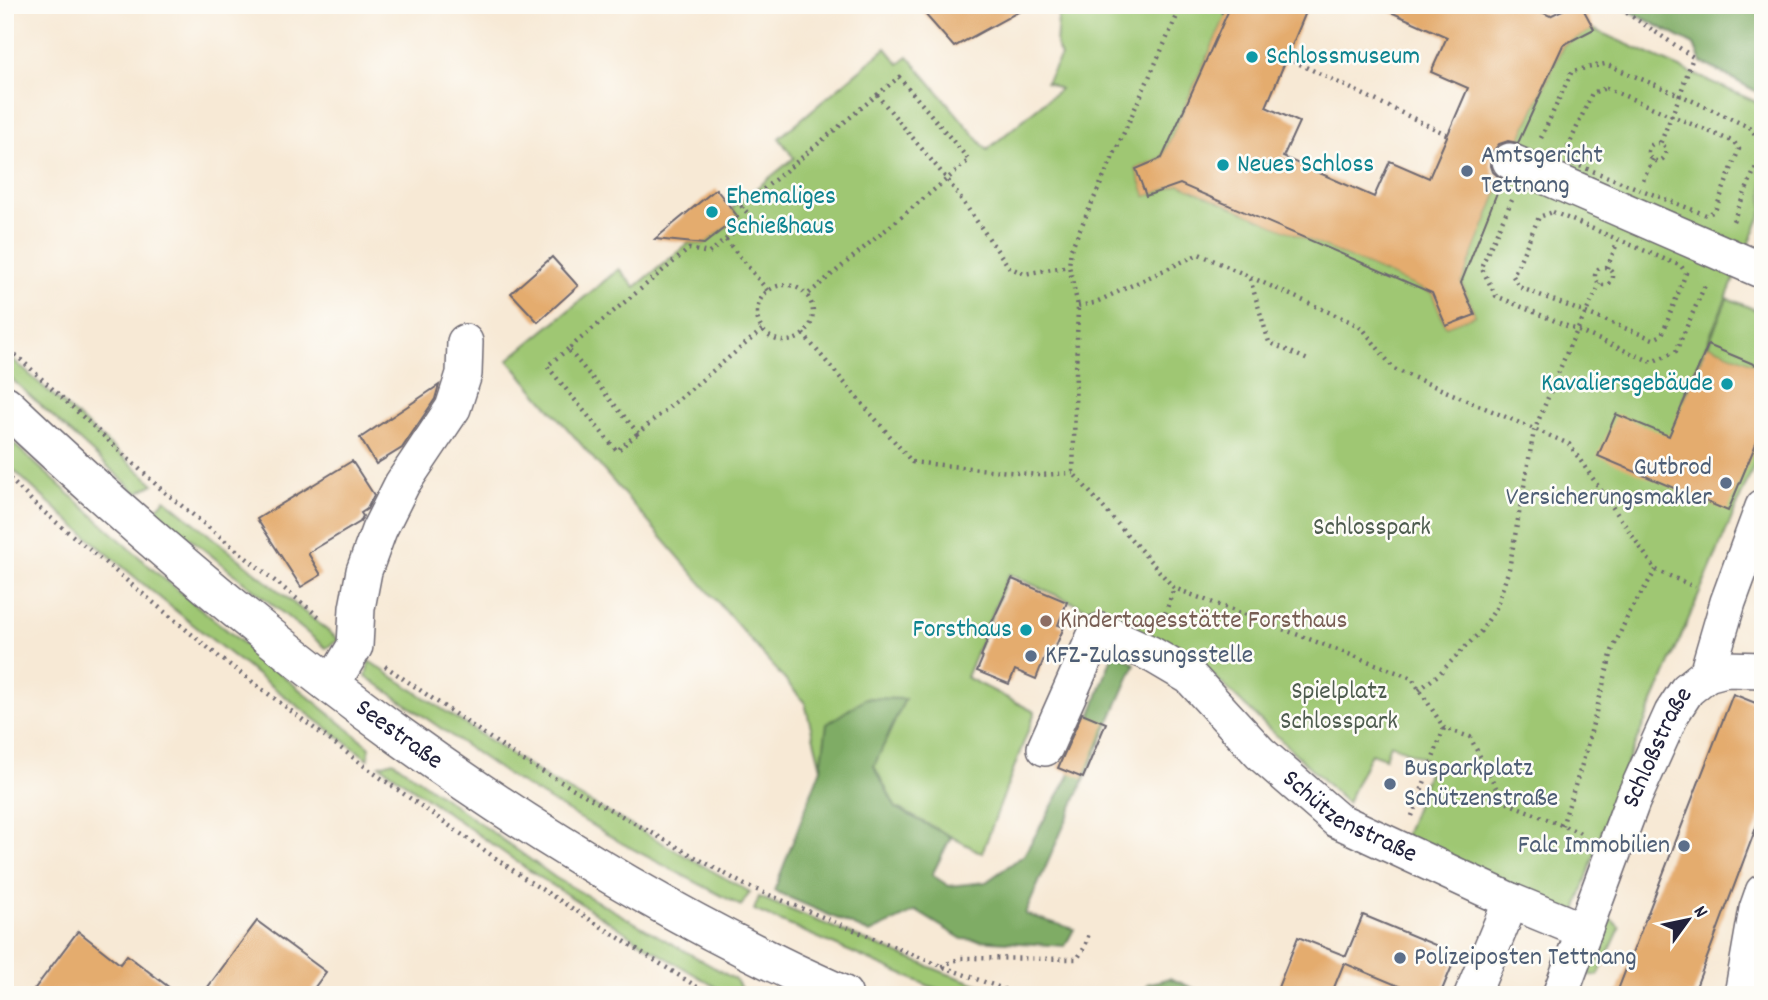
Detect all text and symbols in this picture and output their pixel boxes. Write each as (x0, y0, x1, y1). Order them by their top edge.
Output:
place label: Schlossmuseum (1266, 39, 1420, 76)
marker: Schlossmuseum (1244, 49, 1260, 65)
place label: Amtsgericht Tettnang (1481, 138, 1603, 205)
place label: Neues Schloss (1237, 147, 1374, 184)
marker: Neues Schloss (1215, 157, 1231, 173)
marker: Amtsgericht Tettnang (1459, 163, 1475, 179)
place label: Ehemaliges Schießhaus (726, 179, 836, 246)
marker: Ehemaliges Schießhaus (704, 204, 720, 220)
place label: Kavaliersgebäude (1541, 366, 1713, 403)
marker: Kavaliersgebäude (1719, 376, 1735, 392)
place label: Gutbrod Versicherungsmakler (1506, 450, 1712, 517)
marker: Gutbrod Versicherungsmakler (1718, 475, 1734, 491)
park label: Schlosspark (1313, 510, 1431, 547)
place label: Kindertagesstätte Forsthaus (1060, 603, 1347, 640)
place label: Forsthaus (912, 612, 1012, 649)
marker: Kindertagesstätte Forsthaus (1038, 613, 1054, 629)
marker: Forsthaus (1018, 622, 1034, 638)
place label: KFZ-Zulassungsstelle (1045, 638, 1253, 675)
marker: KFZ-Zulassungsstelle (1023, 648, 1039, 664)
park label: Spielplatz Schlosspark (1280, 674, 1398, 741)
street label: Schloßstraße (1613, 680, 1703, 814)
street label: Seestraße (347, 690, 450, 779)
place label: Busparkplatz Schützenstraße (1404, 751, 1558, 818)
street label: Schützenstraße (1274, 761, 1423, 873)
marker: Busparkplatz Schützenstraße (1382, 776, 1398, 792)
place label: Falc Immobilien (1518, 828, 1670, 865)
marker: Falc Immobilien (1676, 838, 1692, 854)
north arrow (1652, 884, 1722, 954)
text: N (1685, 901, 1713, 924)
place label: Polizeiposten Tettnang (1414, 940, 1637, 977)
marker: Polizeiposten Tettnang (1392, 950, 1408, 966)

